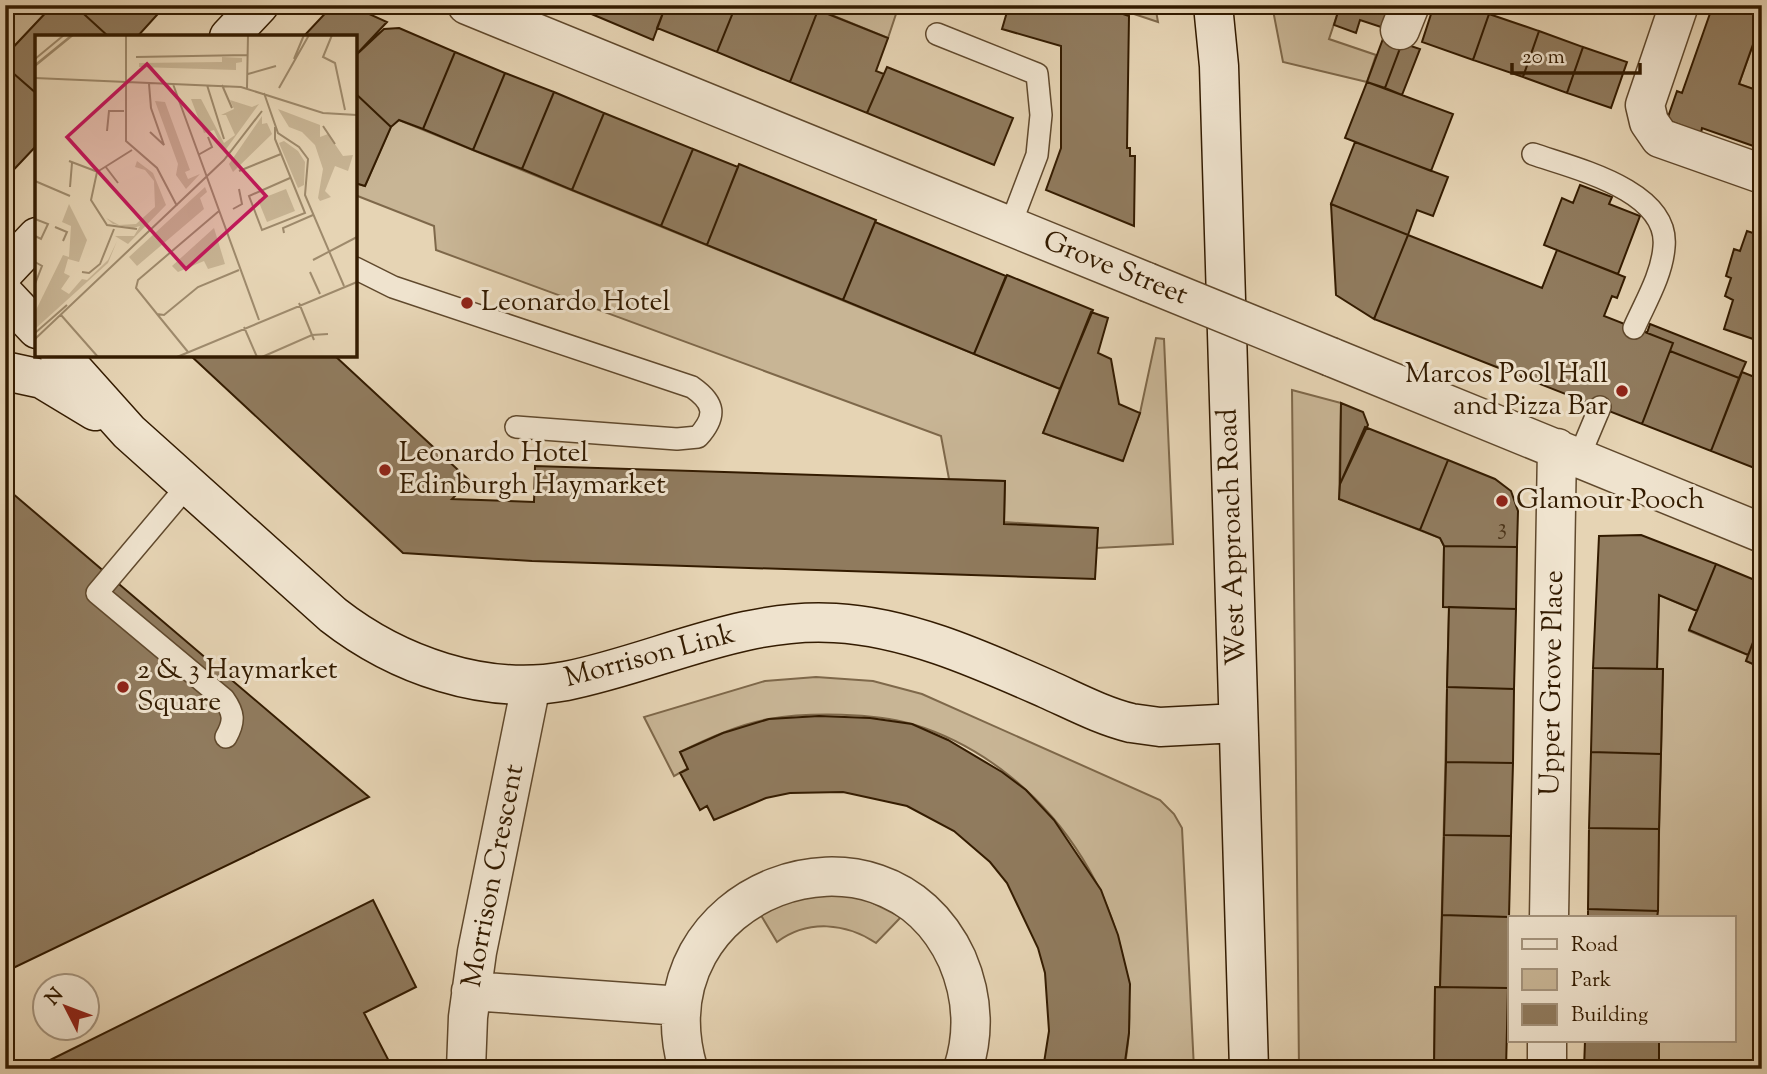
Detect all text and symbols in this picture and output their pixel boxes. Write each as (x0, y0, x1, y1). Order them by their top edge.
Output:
scale bar (1512, 32, 1639, 76)
inset map (35, 35, 357, 357)
text: 20 m (1522, 43, 1565, 73)
street label: Grove Street (1037, 222, 1194, 316)
place label: Leonardo Hotel (481, 283, 670, 323)
marker: Leonardo Hotel (459, 295, 475, 311)
place label: Marcos Pool Hall and Pizza Bar (1405, 355, 1608, 427)
marker: Marcos Pool Hall and Pizza Bar (1614, 383, 1630, 399)
street label: West Approach Road (1209, 407, 1257, 666)
place label: Leonardo Hotel Edinburgh Haymarket (399, 434, 666, 506)
marker: Leonardo Hotel Edinburgh Haymarket (377, 462, 393, 478)
place label: Glamour Pooch (1516, 481, 1705, 521)
marker: Glamour Pooch (1494, 493, 1510, 509)
house number: 3 (1497, 511, 1507, 545)
street label: Upper Grove Place (1531, 570, 1575, 796)
street label: Morrison Link (560, 615, 740, 699)
place label: 2 & 3 Haymarket Square (137, 651, 338, 723)
marker: 2 & 3 Haymarket Square (115, 679, 131, 695)
street label: Morrison Crescent (453, 761, 535, 991)
legend (1508, 916, 1736, 1042)
text: Road (1571, 931, 1618, 961)
text: Park (1571, 966, 1612, 996)
north arrow (32, 972, 102, 1042)
text: N (40, 983, 70, 1012)
text: Building (1571, 1001, 1648, 1031)

